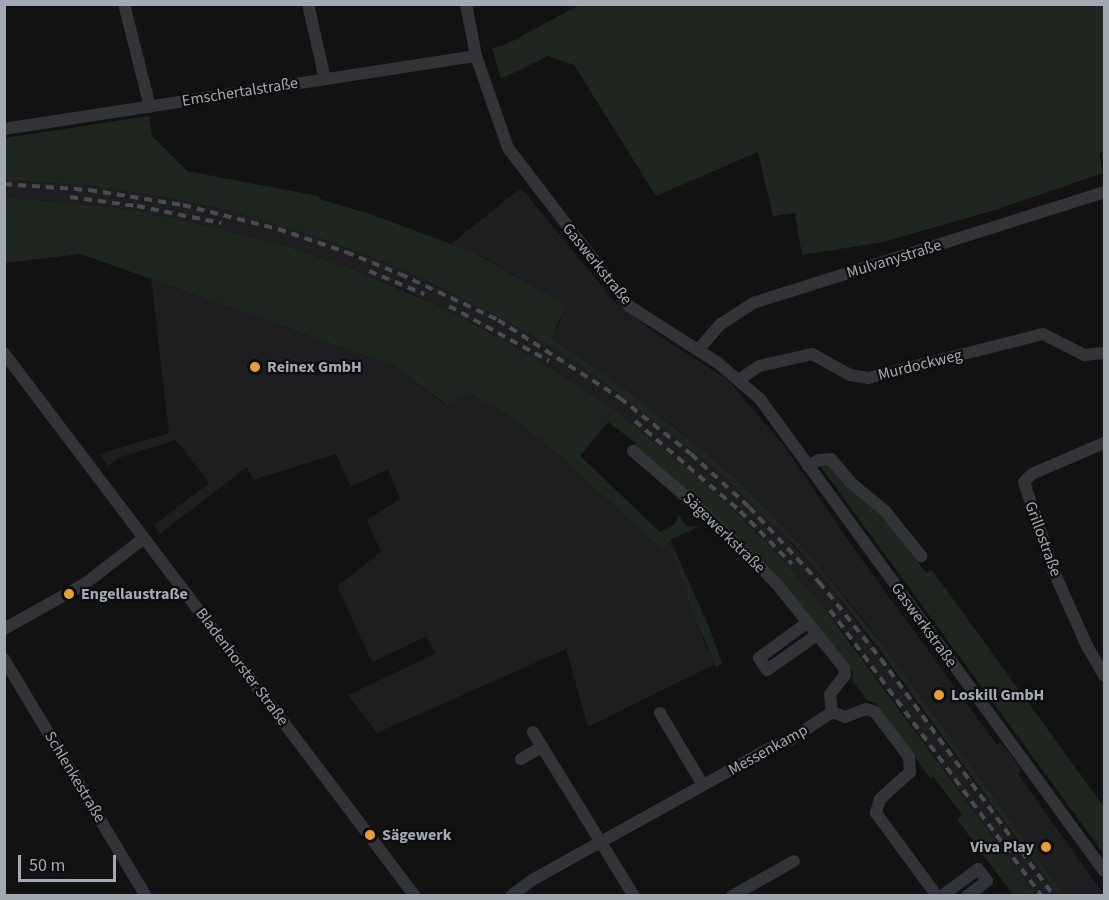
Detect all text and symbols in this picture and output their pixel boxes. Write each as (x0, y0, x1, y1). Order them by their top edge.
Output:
street label: Emschertalstraße (181, 73, 299, 111)
street label: Gaswerkstraße (558, 219, 636, 309)
street label: Mulvanystraße (844, 235, 944, 283)
street label: Murdockweg (876, 345, 964, 385)
place label: Reinex GmbH (267, 357, 362, 377)
marker: Reinex GmbH (248, 360, 262, 374)
street label: Sägewerkstraße (679, 489, 769, 577)
street label: Grillostraße (1021, 499, 1065, 579)
street label: Gaswerkstraße (887, 579, 961, 671)
place label: Engellaustraße (81, 584, 188, 604)
marker: Engellaustraße (62, 587, 76, 601)
street label: Bladenhorster Straße (192, 604, 292, 730)
place label: Loskill GmbH (951, 685, 1044, 705)
marker: Loskill GmbH (932, 688, 946, 702)
street label: Messenkamp (725, 720, 811, 780)
street label: Schlenkestraße (40, 728, 110, 826)
place label: Sägewerk (382, 825, 451, 845)
marker: Sägewerk (363, 828, 377, 842)
place label: Viva Play (970, 837, 1034, 857)
marker: Viva Play (1039, 840, 1053, 854)
scale bar (21, 843, 118, 881)
text: 50 m (29, 853, 65, 878)

